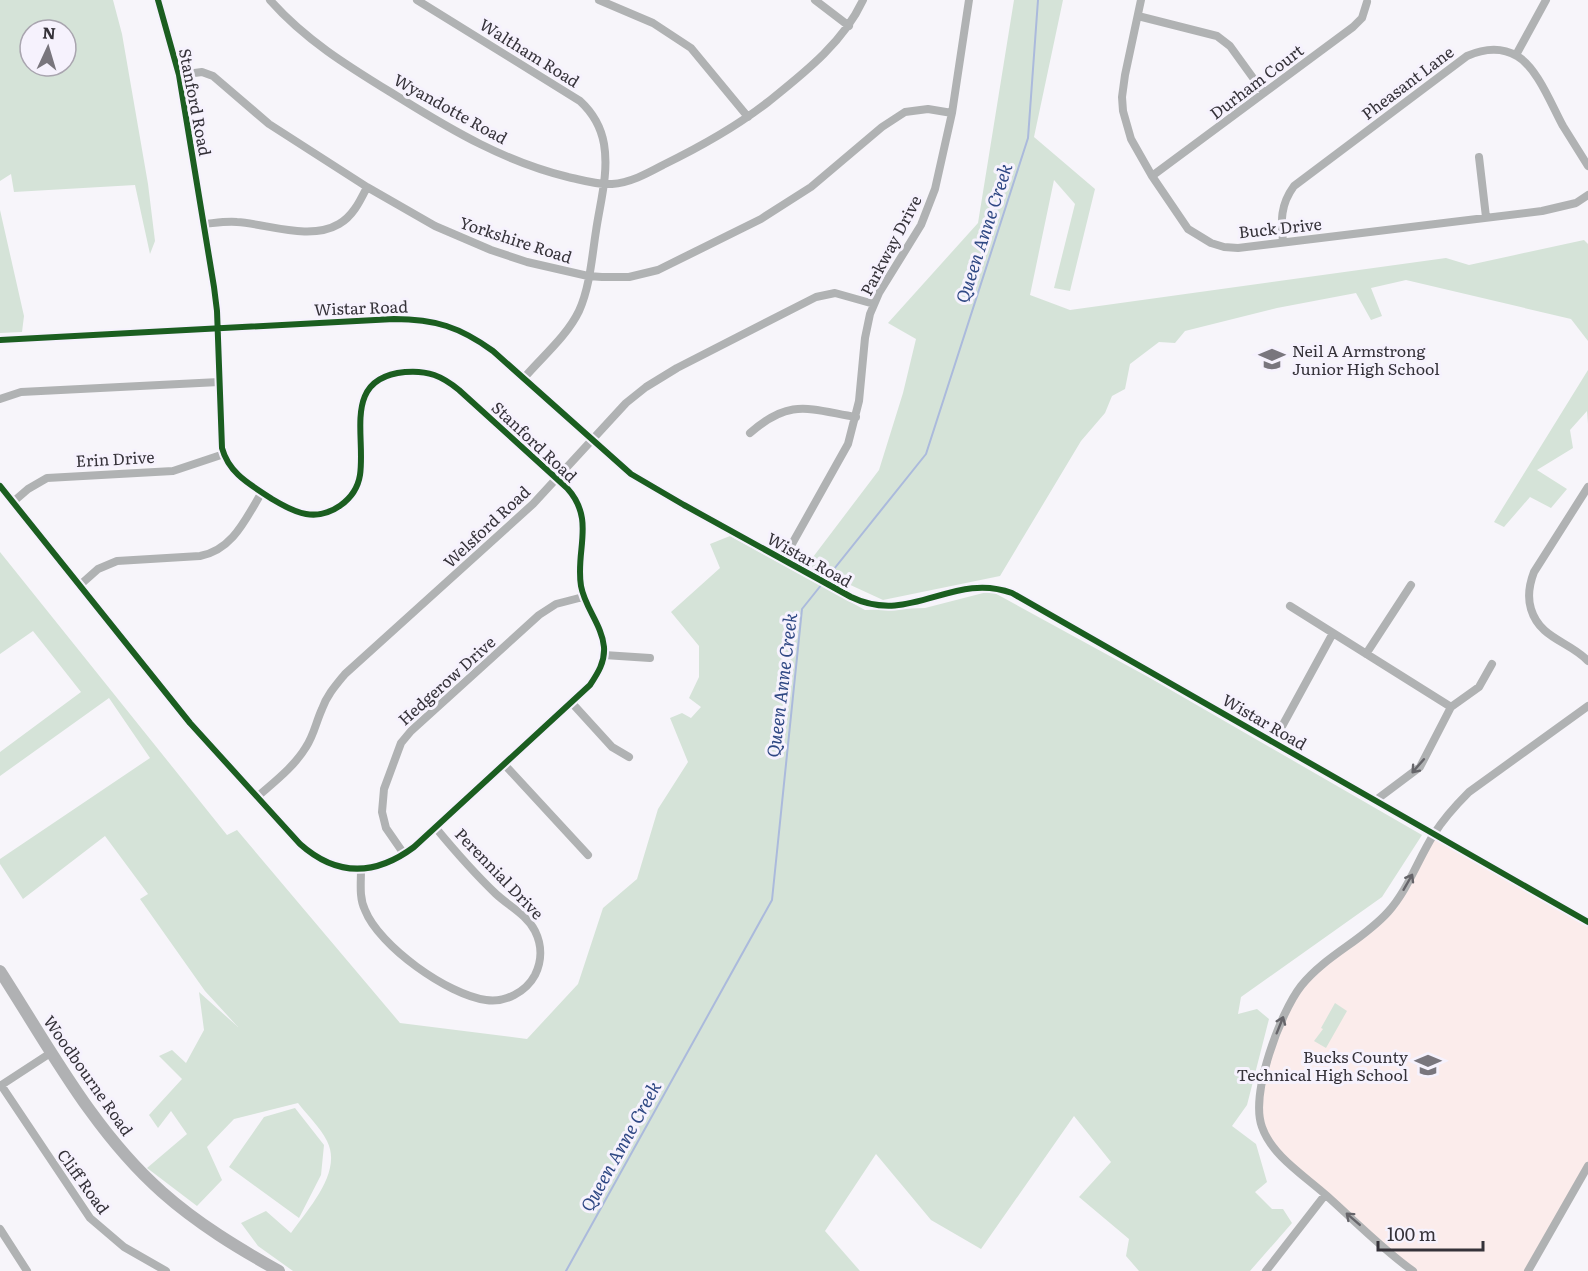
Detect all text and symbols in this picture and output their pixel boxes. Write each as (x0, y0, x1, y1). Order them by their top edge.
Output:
street label: Waltham Road (475, 12, 585, 93)
north arrow (18, 18, 78, 78)
text: N (42, 20, 57, 44)
street label: Durham Court (1204, 37, 1308, 124)
street label: Pheasant Lane (1356, 39, 1458, 125)
street label: Stanford Road (174, 46, 218, 158)
street label: Wyandotte Road (390, 67, 512, 149)
water label: Queen Anne Creek (948, 160, 1018, 306)
street label: Parkway Drive (853, 191, 927, 299)
street label: Yorkshire Road (457, 210, 576, 269)
street label: Buck Drive (1237, 211, 1323, 243)
street label: Wistar Road (314, 293, 409, 321)
place label: Neil A Armstrong Junior High School (1292, 338, 1440, 380)
school or university icon: Neil A Armstrong Junior High School (1257, 344, 1287, 374)
street label: Stanford Road (487, 395, 583, 487)
street label: Erin Drive (75, 444, 155, 472)
street label: Welsford Road (437, 479, 535, 573)
street label: Wistar Road (763, 526, 857, 592)
water label: Queen Anne Creek (759, 611, 803, 759)
street label: Hedgerow Drive (392, 630, 500, 730)
street label: Wistar Road (1218, 687, 1312, 755)
one-way arrow (1411, 757, 1425, 773)
street label: Perennial Drive (450, 822, 550, 924)
one-way arrow (1402, 874, 1414, 891)
street label: Woodbourne Road (38, 1010, 140, 1140)
one-way arrow (1275, 1016, 1286, 1034)
place label: Bucks County Technical High School (1236, 1044, 1409, 1086)
school or university icon: Bucks County Technical High School (1413, 1050, 1443, 1080)
water label: Queen Anne Creek (573, 1076, 667, 1216)
street label: Cliff Road (52, 1144, 116, 1219)
one-way arrow (1346, 1212, 1361, 1226)
scale bar (1378, 1214, 1483, 1252)
text: 100 m (1387, 1220, 1436, 1247)

